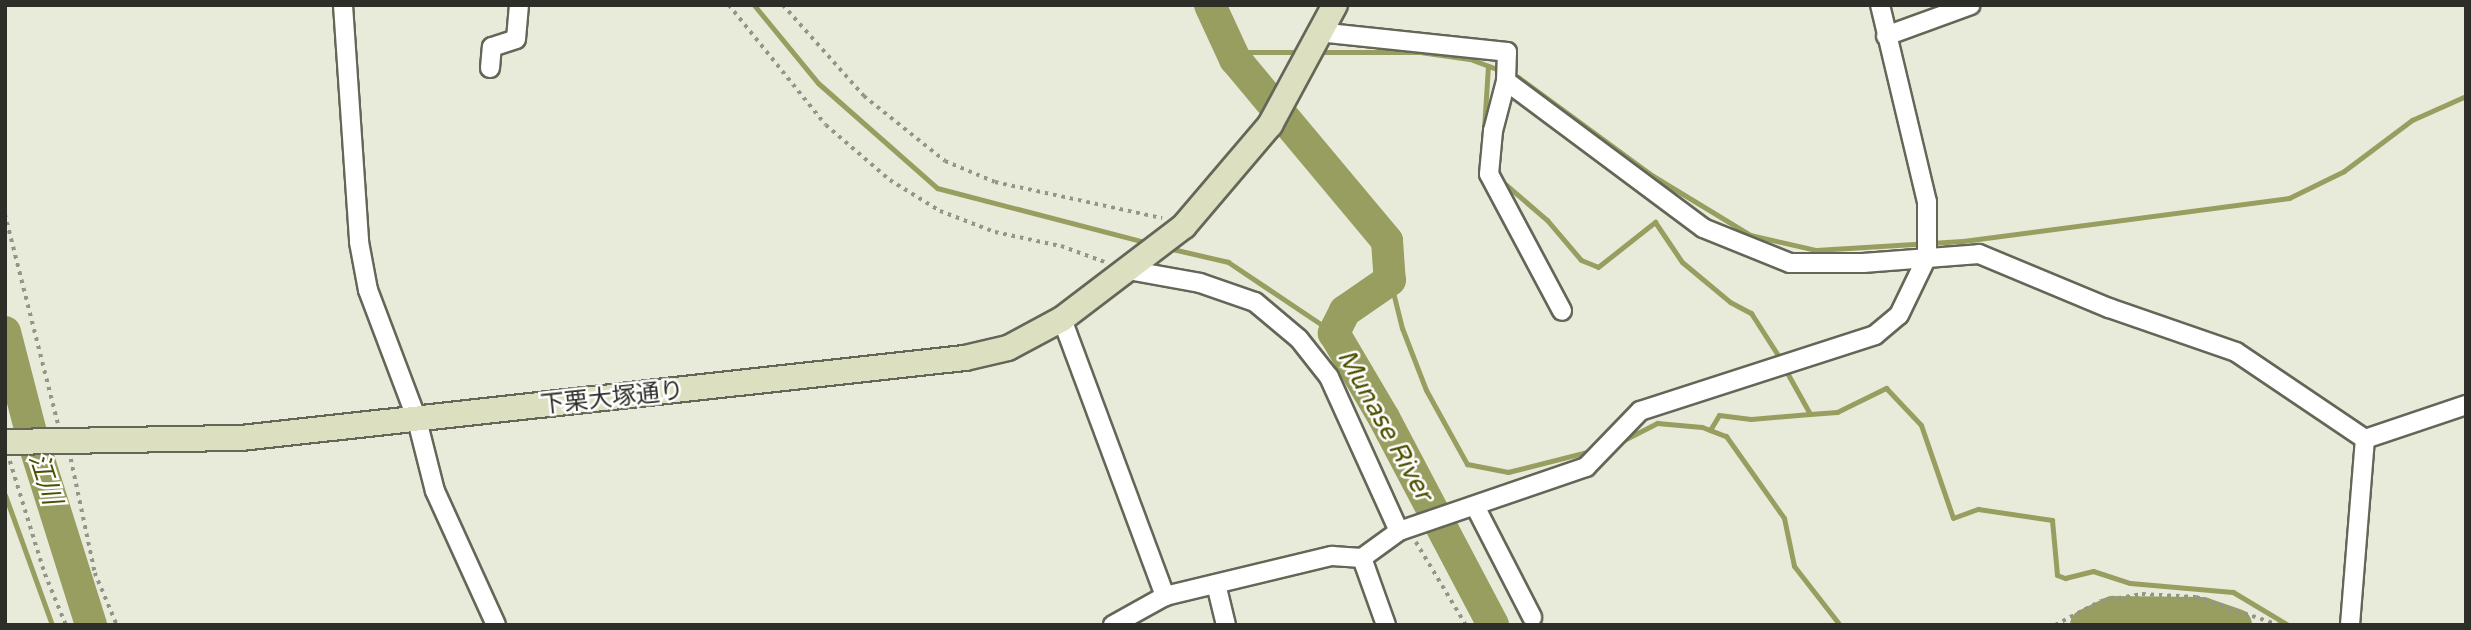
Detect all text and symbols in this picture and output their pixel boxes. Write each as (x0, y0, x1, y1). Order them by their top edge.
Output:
water label: Munase River (1331, 344, 1439, 506)
street label: 下栗大塚通り (539, 376, 685, 420)
water label: 江川 (22, 449, 68, 509)

